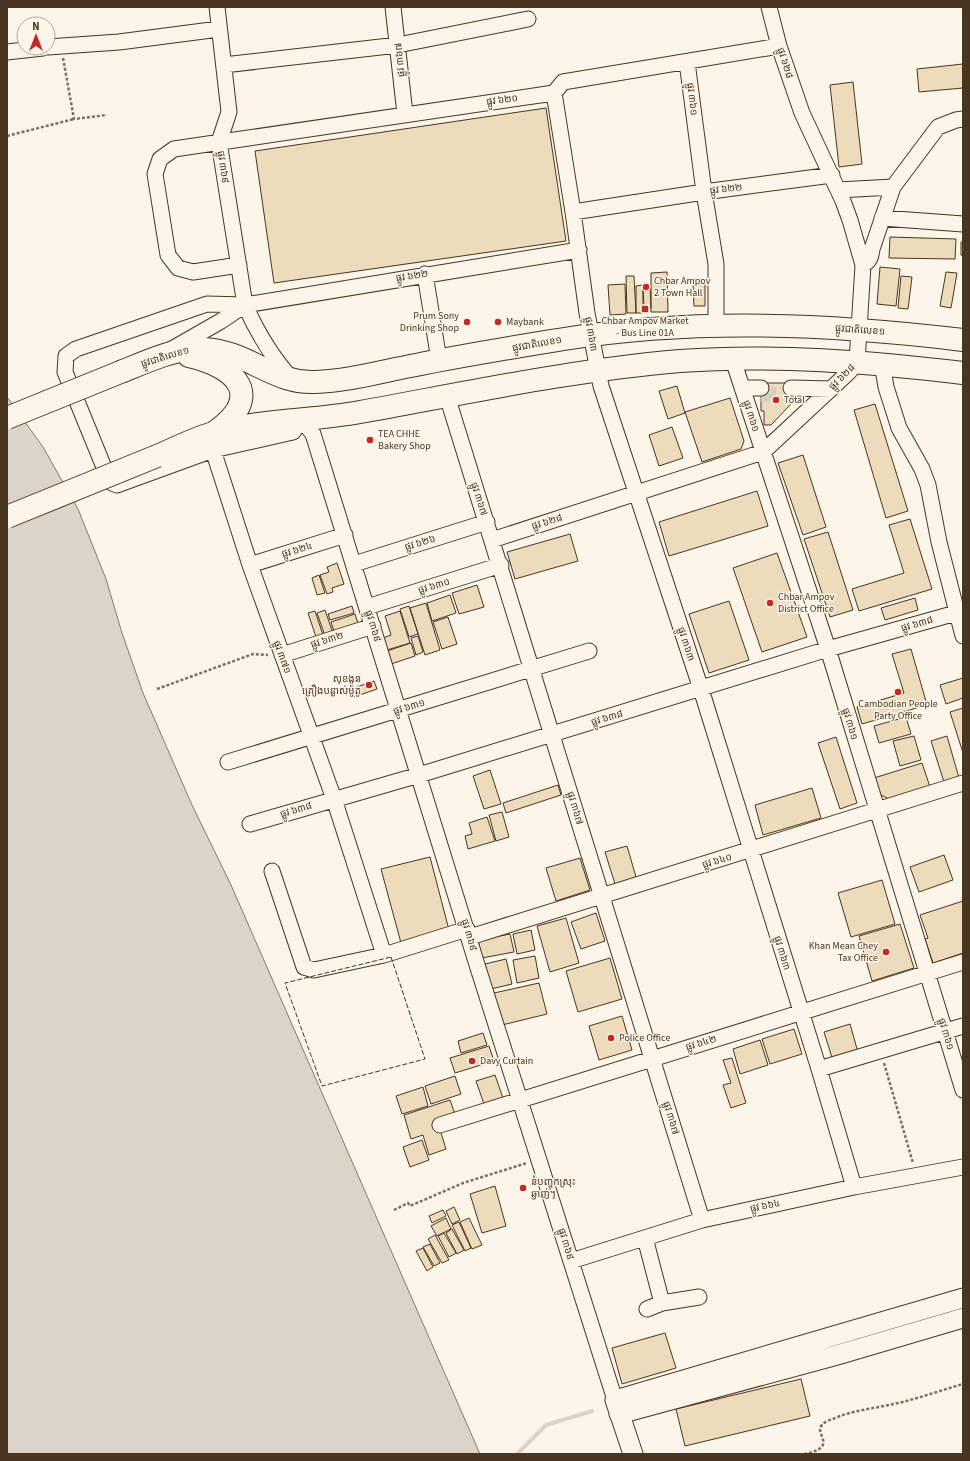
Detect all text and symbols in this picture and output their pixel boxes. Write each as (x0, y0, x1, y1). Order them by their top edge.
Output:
north arrow (16, 16, 56, 56)
text: N (32, 19, 40, 34)
street label: ផ្លូវ ៣៦៧ (391, 42, 411, 78)
street label: ផ្លូវ ៦២៨ (772, 46, 797, 81)
street label: ផ្លូវ ៣៦១ (681, 82, 701, 116)
street label: ផ្លូវ ៦២០ (485, 91, 519, 111)
street label: ផ្លូវ ៣៦៩ (212, 150, 232, 185)
street label: ផ្លូវ ៦២២ (709, 180, 743, 200)
street label: ផ្លូវ ៦២២ (395, 267, 430, 287)
place label: Chbar Ampov 2 Town Hall (654, 274, 711, 300)
marker: Chbar Ampov 2 Town Hall (641, 282, 651, 292)
marker: Chbar Ampov Market - Bus Line 01A (640, 304, 650, 314)
place label: Prum Sony Drinking Shop (400, 309, 459, 335)
place label: Chbar Ampov Market - Bus Line 01A (601, 314, 689, 340)
place label: Maybank (506, 315, 544, 329)
street label: ផ្លូវ ៣៦៣ (579, 315, 601, 353)
marker: Prum Sony Drinking Shop (462, 317, 472, 327)
marker: Maybank (493, 317, 503, 327)
street label: ផ្លូវជាតិលេខ១ (834, 321, 885, 341)
street label: ផ្លូវជាតិលេខ១ (511, 333, 563, 357)
street label: ផ្លូវជាតិលេខ១ (139, 343, 192, 373)
street label: ផ្លូវ ៦២៨ (826, 361, 860, 395)
place label: Total (784, 393, 805, 407)
marker: Total (771, 395, 781, 405)
street label: ផ្លូវ ៣៦១ (737, 398, 763, 434)
place label: TEA CHHE Bakery Shop (378, 427, 431, 453)
marker: TEA CHHE Bakery Shop (365, 435, 375, 445)
street label: ផ្លូវ ៣៦៧ (465, 480, 491, 518)
street label: ផ្លូវ ៦២៨ (530, 510, 565, 535)
street label: ផ្លូវ ៦២៦ (403, 532, 438, 556)
street label: ផ្លូវ ៦២៤ (280, 539, 315, 563)
street label: ផ្លូវ ៦៣០ (416, 574, 452, 599)
place label: Chbar Ampov District Office (778, 590, 835, 616)
marker: Chbar Ampov District Office (765, 598, 775, 608)
street label: ផ្លូវ ៣៦៩ (360, 608, 385, 644)
street label: ផ្លូវ ៦៣៨ (899, 613, 935, 637)
street label: ផ្លូវ ៣៦៣ (672, 625, 698, 664)
street label: ផ្លូវ ៦៣២ (309, 628, 346, 654)
street label: ផ្លូវ ៣៧១ (268, 638, 294, 676)
place label: សុខងួន គ្រឿងបន្លាស់ម៉ូតូ (302, 672, 361, 698)
marker: សុខងួន គ្រឿងបន្លាស់ម៉ូតូ (364, 680, 374, 690)
marker: Cambodian People Party Office (893, 687, 903, 697)
street label: ផ្លូវ ៦៣១ (391, 695, 427, 720)
place label: Cambodian People Party Office (858, 697, 938, 723)
street label: ផ្លូវ ៦៣៨ (589, 706, 625, 731)
street label: ផ្លូវ ៣៦១ (837, 706, 862, 742)
street label: ផ្លូវ ៣៦៧ (561, 790, 587, 827)
street label: ផ្លូវ ៦៣៨ (278, 798, 314, 823)
street label: ផ្លូវ ៦៤០ (700, 850, 734, 874)
street label: ផ្លូវ ៣៦៩ (456, 917, 480, 953)
street label: ផ្លូវ ៣៦៣ (768, 934, 794, 972)
place label: Khan Mean Chey Tax Office (809, 939, 878, 965)
marker: Khan Mean Chey Tax Office (881, 947, 891, 957)
street label: ផ្លូវ ៣៦១ (933, 1016, 958, 1052)
place label: Police Office (619, 1031, 670, 1045)
street label: ផ្លូវ ៦៤២ (684, 1032, 719, 1056)
marker: Police Office (606, 1033, 616, 1043)
place label: Davy Curtain (480, 1054, 533, 1068)
marker: Davy Curtain (467, 1056, 477, 1066)
street label: ផ្លូវ ៣៦៧ (657, 1100, 683, 1137)
place label: នំបញ្ចុកស្រុះ ឆ្ងាញ់ៗ (531, 1175, 576, 1201)
marker: នំបញ្ចុកស្រុះ ឆ្ងាញ់ៗ (518, 1183, 528, 1193)
street label: ផ្លូវ ៦៦៤ (749, 1196, 782, 1218)
street label: ផ្លូវ ៣៦៩ (553, 1226, 578, 1262)

